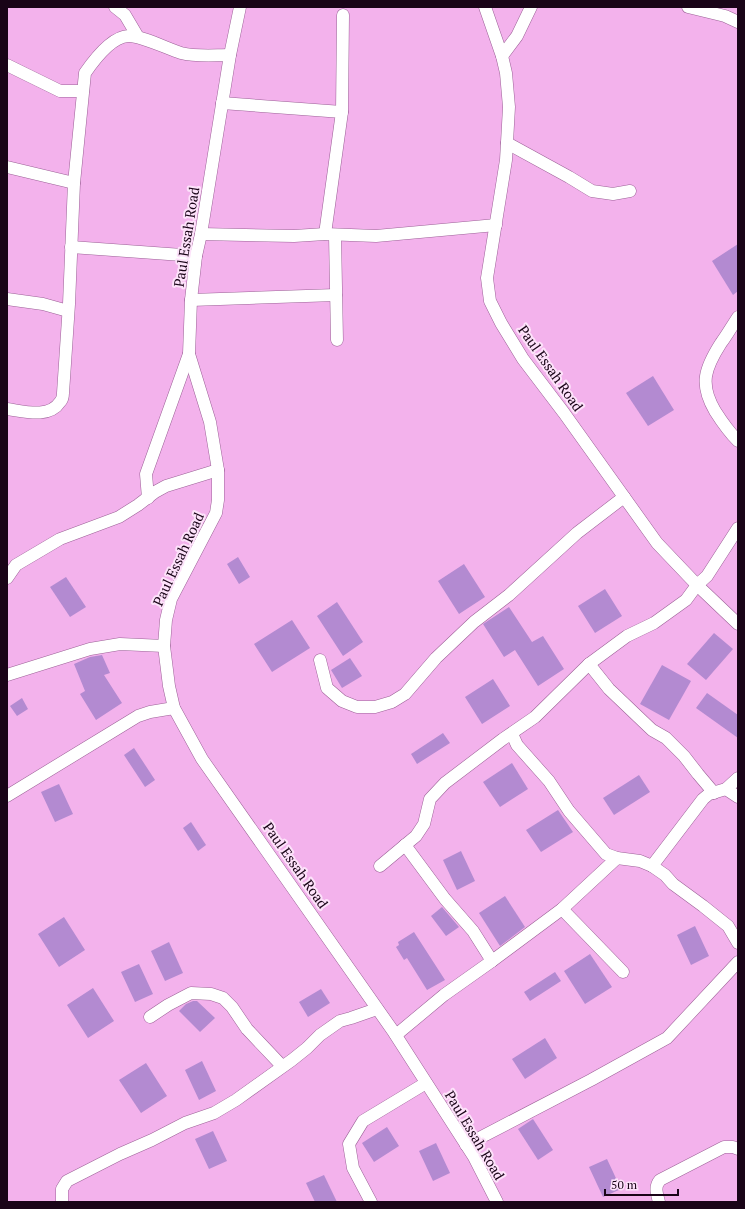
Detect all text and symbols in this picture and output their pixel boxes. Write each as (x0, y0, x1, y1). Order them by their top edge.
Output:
street label: Paul Essah Road (169, 185, 203, 288)
street label: Paul Essah Road (514, 321, 588, 415)
street label: Paul Essah Road (148, 509, 208, 609)
street label: Paul Essah Road (259, 818, 333, 912)
street label: Paul Essah Road (441, 1087, 509, 1183)
scale bar (605, 1171, 678, 1197)
text: 50 m (611, 1177, 638, 1192)

